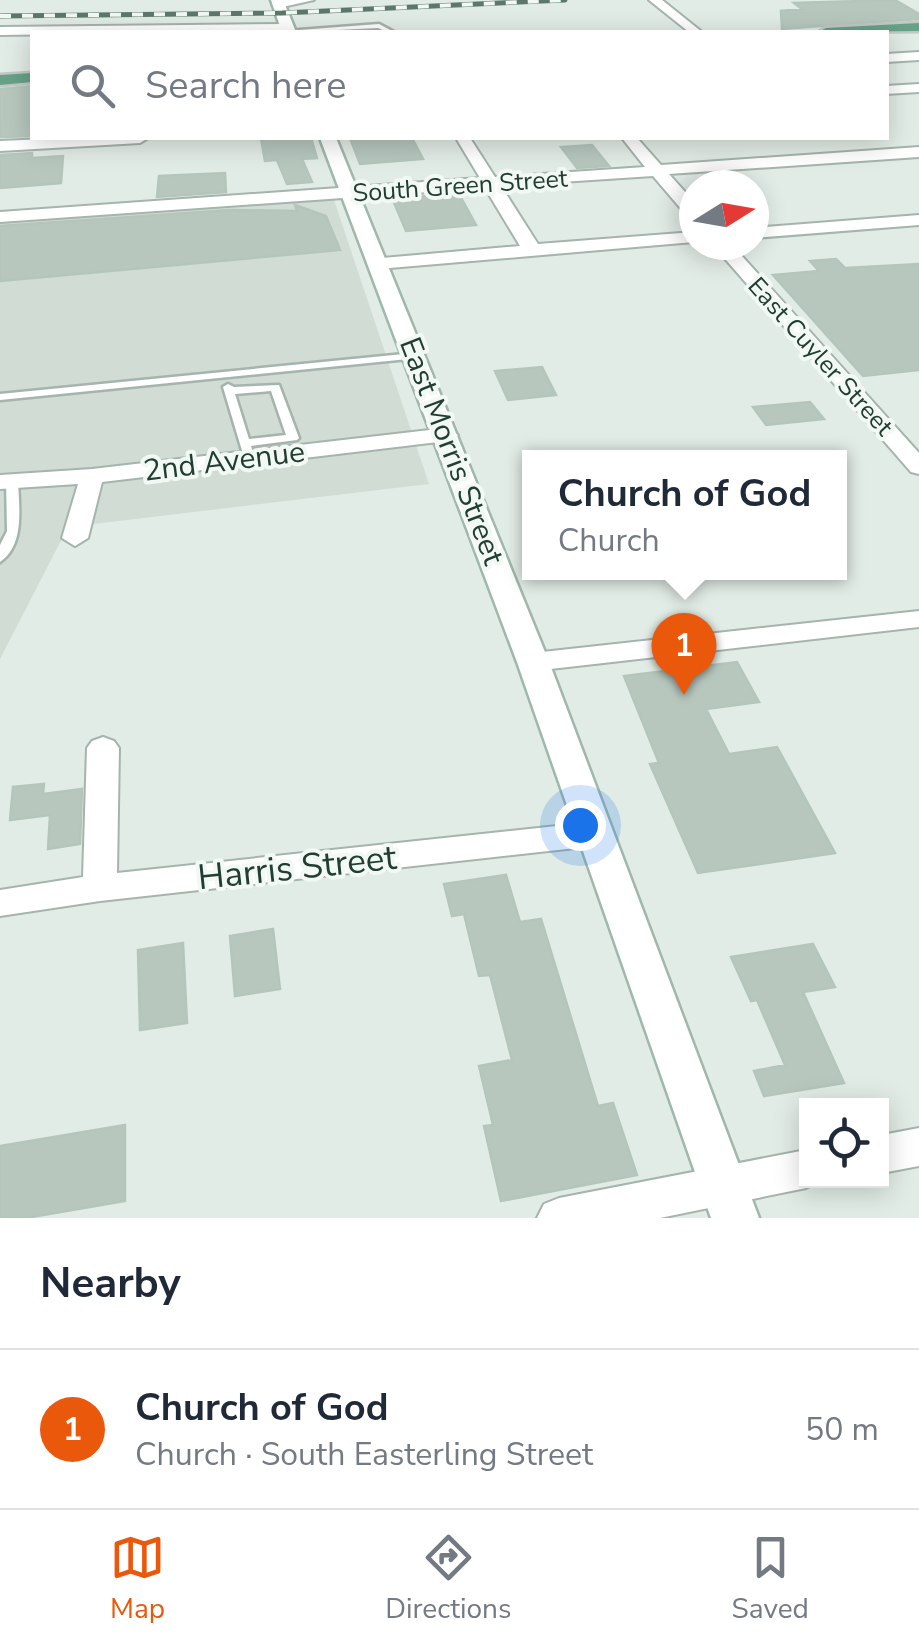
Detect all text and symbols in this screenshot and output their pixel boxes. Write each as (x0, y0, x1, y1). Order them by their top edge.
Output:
search box (30, 30, 889, 140)
icon: search (65, 58, 120, 113)
text: Search here (145, 60, 346, 111)
street label: South Green Street (352, 162, 569, 210)
north arrow (679, 170, 769, 260)
street label: East Cuyler Street (740, 270, 901, 443)
street label: East Morris Street (389, 332, 514, 571)
street label: 2nd Avenue (141, 431, 307, 492)
popup (522, 450, 847, 580)
text: Church of God (558, 468, 811, 519)
text: Church (558, 519, 660, 562)
pin: 1 (652, 612, 716, 695)
your location (555, 800, 606, 851)
street label: Harris Street (195, 834, 400, 901)
map controls (799, 1098, 889, 1188)
button: locate (799, 1098, 889, 1188)
text: Nearby (40, 1255, 181, 1312)
text: Church of God (135, 1382, 389, 1433)
text: 1 (63, 1408, 82, 1451)
text: 50 m (805, 1408, 879, 1451)
text: Church · South Easterling Street (135, 1433, 593, 1476)
tab: Map (110, 1530, 165, 1628)
tab: Directions (385, 1530, 511, 1628)
tab: Saved (732, 1530, 809, 1628)

